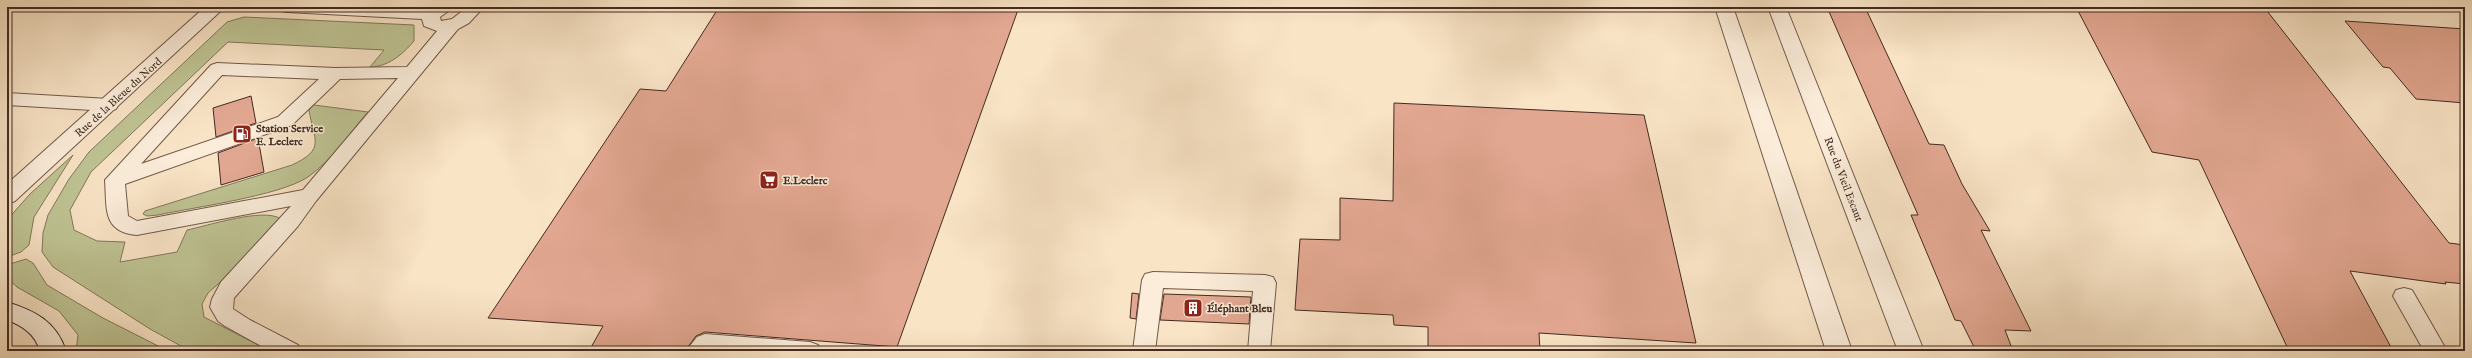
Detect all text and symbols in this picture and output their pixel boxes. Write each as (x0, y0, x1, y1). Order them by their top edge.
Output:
street label: Rue de la Bleue du Nord (72, 55, 165, 141)
place label: Station Service E. Leclerc (256, 122, 323, 149)
fuel station icon: Station Service E. Leclerc (231, 123, 253, 145)
street label: Rue du Vieil Escaut (1821, 135, 1866, 224)
supermarket icon: E.Leclerc (758, 169, 780, 191)
place label: E.Leclerc (783, 174, 828, 188)
building icon: Éléphant Bleu (1182, 297, 1204, 319)
place label: Éléphant Bleu (1207, 301, 1272, 316)

